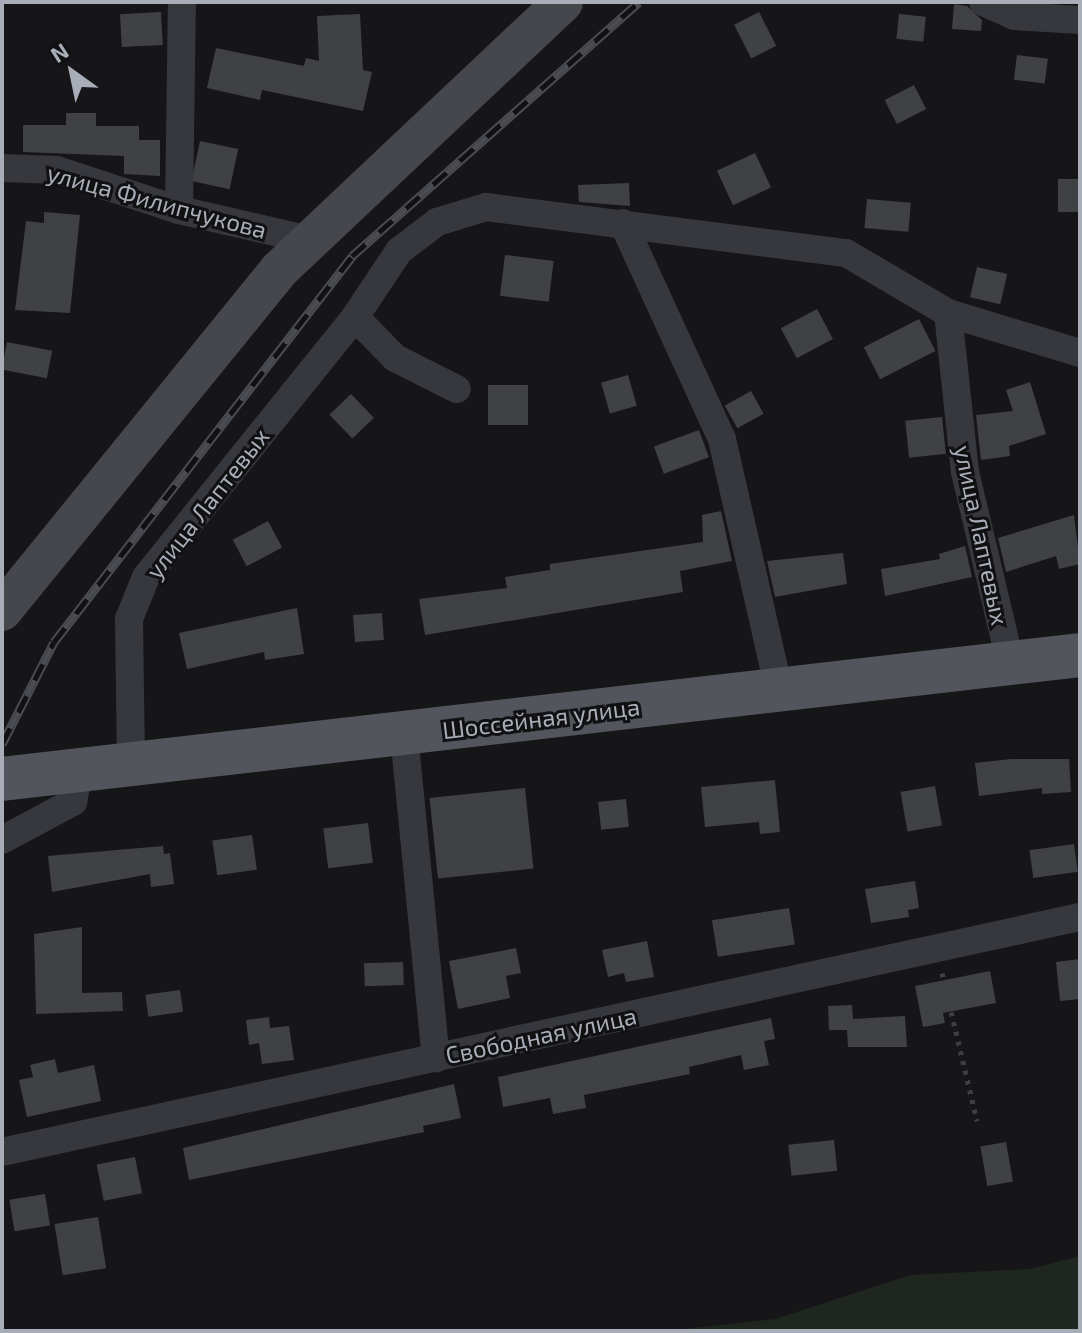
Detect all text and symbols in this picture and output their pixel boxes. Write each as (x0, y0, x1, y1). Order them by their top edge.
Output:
north arrow (32, 32, 112, 112)
text: N (45, 37, 73, 67)
street label: улица Филипчукова (44, 158, 270, 244)
street label: улица Лаптевых (139, 422, 275, 584)
street label: улица Лаптевых (949, 443, 1015, 627)
street label: Шоссейная улица (441, 692, 641, 744)
street label: Свободная улица (443, 1001, 639, 1069)

